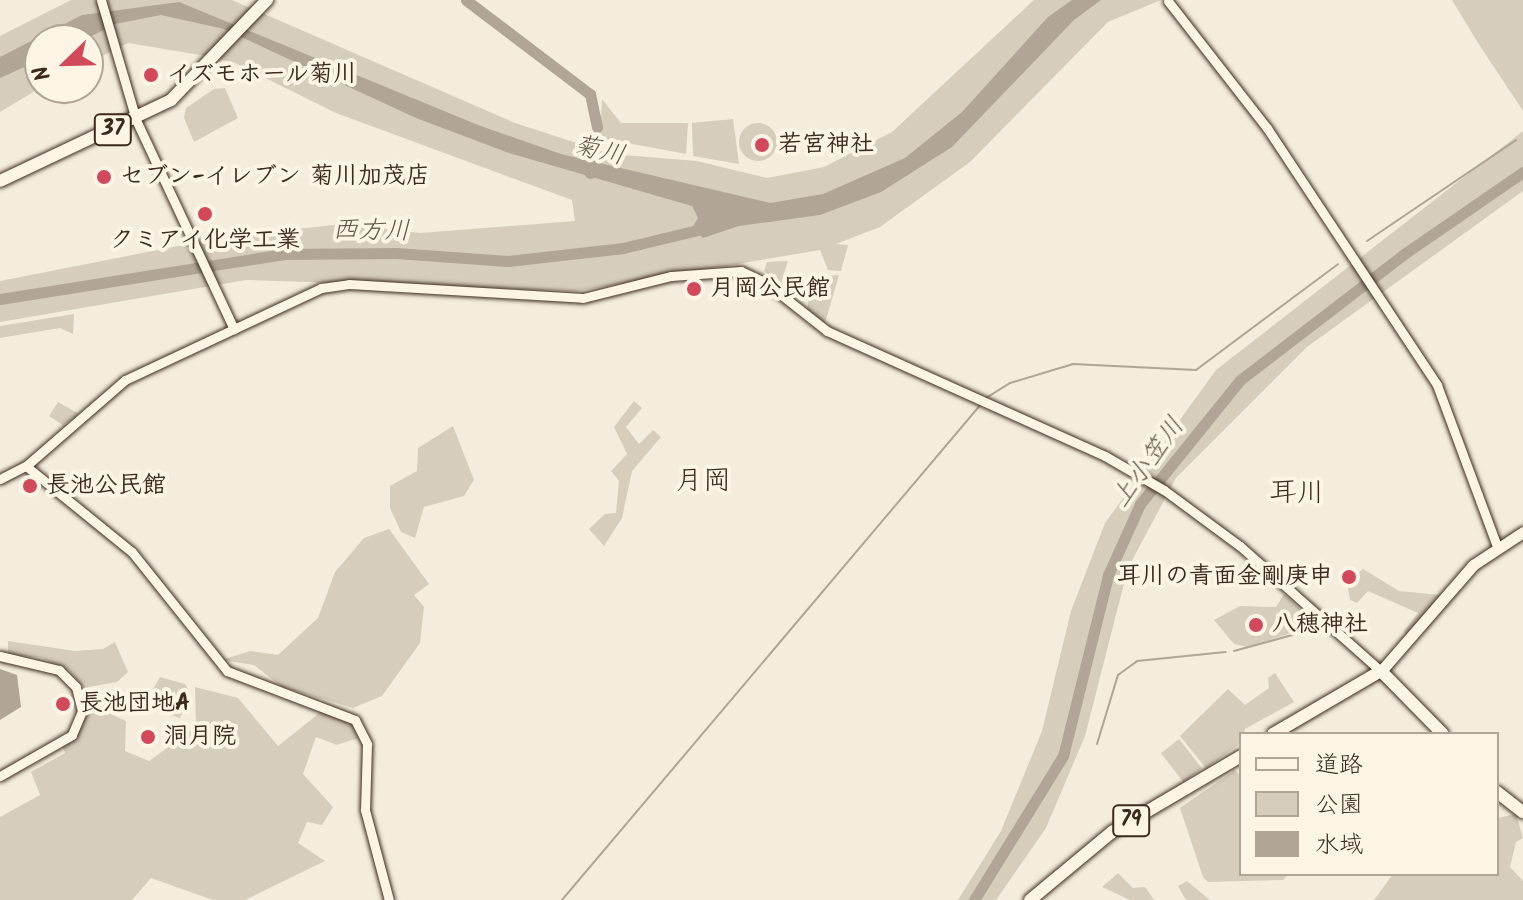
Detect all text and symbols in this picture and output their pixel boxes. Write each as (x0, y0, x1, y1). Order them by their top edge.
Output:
north arrow (24, 24, 104, 104)
text: N (24, 60, 62, 86)
place label: イズモホール菊川 (167, 61, 359, 89)
marker: イズモホール菊川 (142, 66, 160, 84)
road number: 37 (93, 112, 133, 148)
water label: 菊川 (570, 131, 628, 173)
place label: 若宮神社 (778, 131, 874, 159)
marker: 若宮神社 (753, 136, 771, 154)
place label: セブン-イレブン 菊川加茂店 (120, 163, 430, 191)
marker: セブン-イレブン 菊川加茂店 (95, 168, 113, 186)
marker: クミアイ化学工業 (196, 205, 214, 223)
water label: 西方川 (332, 216, 410, 248)
place label: クミアイ化学工業 (109, 227, 301, 255)
place label: 月岡公民館 (710, 275, 830, 303)
marker: 月岡公民館 (685, 280, 703, 298)
water label: 上小笠川 (1106, 412, 1192, 514)
district label: 月岡 (675, 465, 731, 499)
place label: 長池公民館 (46, 472, 166, 500)
marker: 長池公民館 (21, 477, 39, 495)
district label: 耳川 (1269, 477, 1325, 511)
place label: 耳川の青面金剛庚申 (1117, 563, 1333, 591)
marker: 耳川の青面金剛庚申 (1340, 568, 1358, 586)
place label: 八穂神社 (1272, 611, 1368, 639)
marker: 八穂神社 (1247, 616, 1265, 634)
place label: 長池団地A (79, 690, 190, 718)
marker: 長池団地A (54, 695, 72, 713)
place label: 洞月院 (164, 723, 236, 751)
marker: 洞月院 (139, 728, 157, 746)
legend (1239, 732, 1499, 876)
text: 道路 (1315, 746, 1363, 785)
text: 公園 (1315, 786, 1363, 825)
road number: 79 (1111, 803, 1151, 839)
text: 水域 (1315, 826, 1363, 865)

